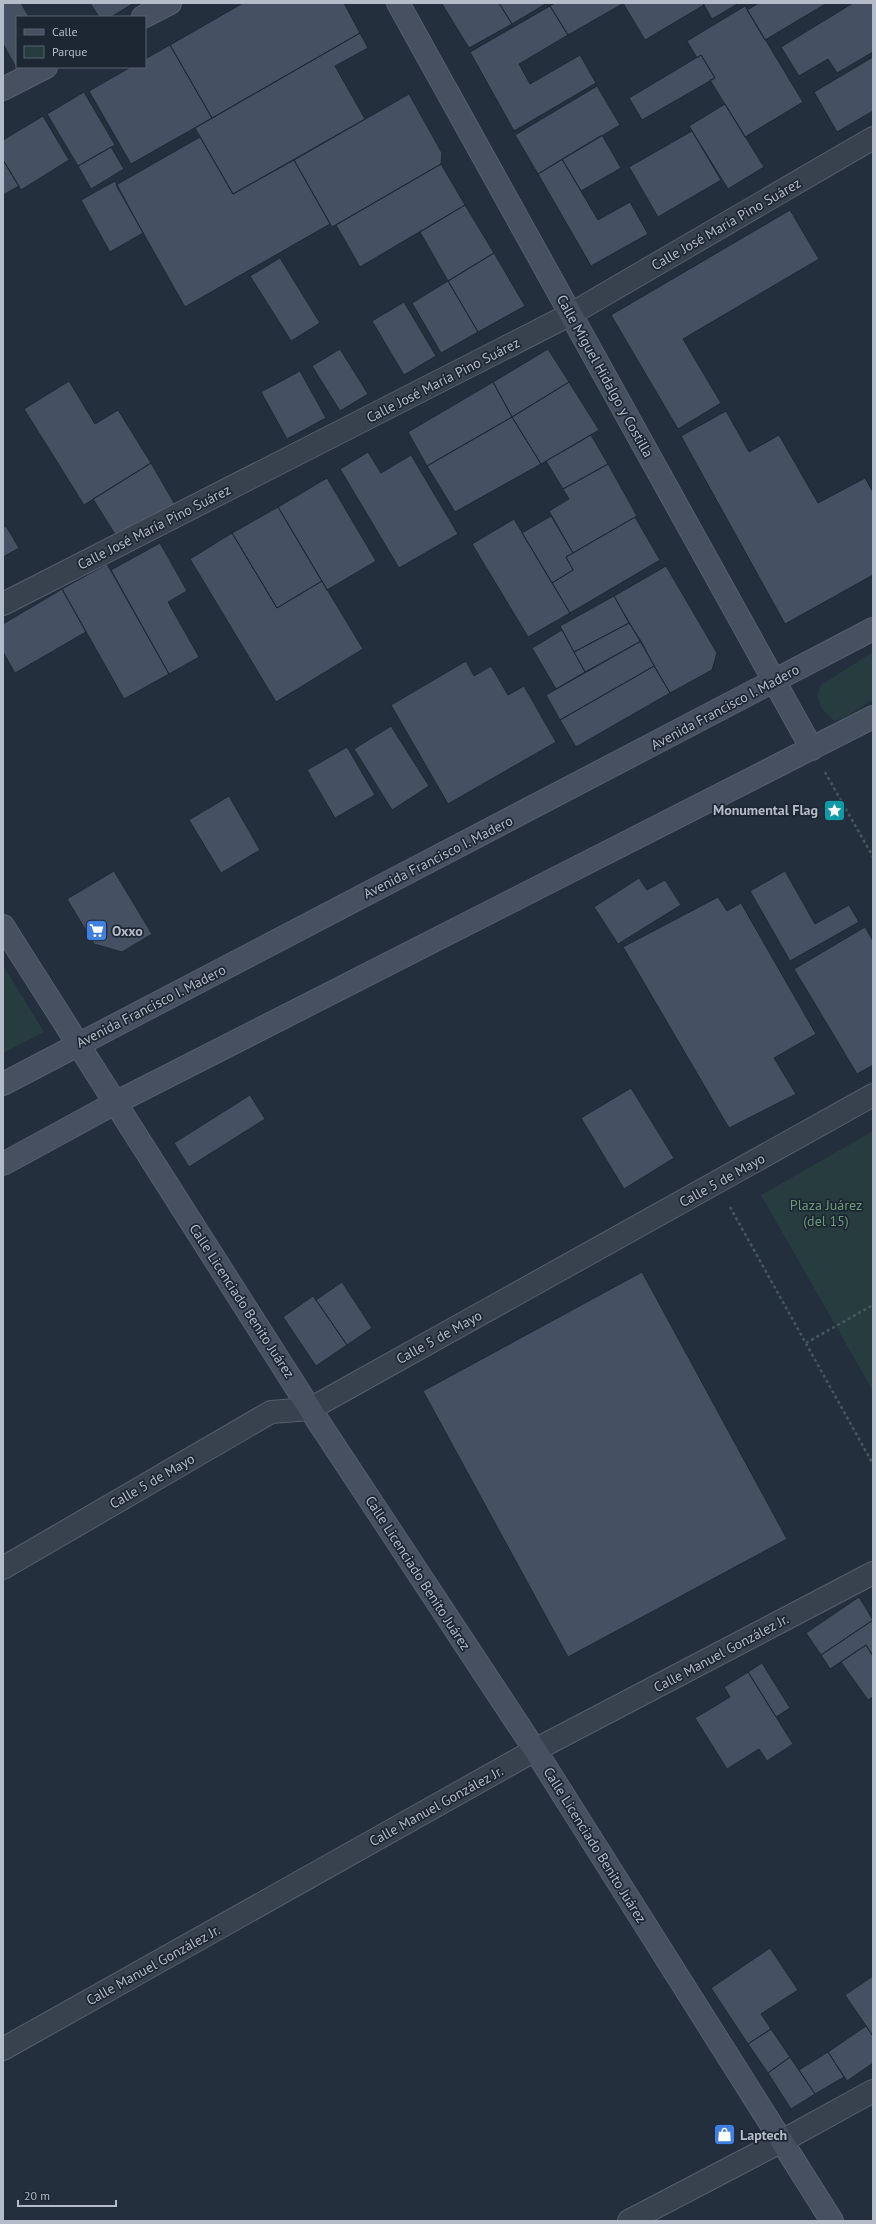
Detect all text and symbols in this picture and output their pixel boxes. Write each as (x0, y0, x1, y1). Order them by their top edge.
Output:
legend (16, 16, 146, 68)
text: Calle (52, 24, 78, 39)
text: Parque (52, 44, 87, 59)
street label: Calle José María Pino Suárez (648, 174, 804, 274)
street label: Calle Miguel Hidalgo y Costilla (553, 292, 657, 460)
street label: Calle José María Pino Suárez (363, 333, 523, 427)
street label: Calle José María Pino Suárez (74, 480, 234, 574)
street label: Avenida Francisco I. Madero (648, 660, 802, 754)
place icon: Monumental Flag (821, 797, 847, 823)
place label: Monumental Flag (713, 801, 818, 819)
street label: Avenida Francisco I. Madero (360, 811, 516, 903)
supermarket icon: Oxxo (83, 918, 109, 944)
place label: Oxxo (112, 922, 143, 940)
street label: Avenida Francisco I. Madero (73, 960, 229, 1052)
street label: Calle 5 de Mayo (676, 1149, 768, 1211)
park label: Plaza Juárez (del 15) (790, 1196, 862, 1230)
street label: Calle Licenciado Benito Juárez (185, 1220, 299, 1382)
street label: Calle 5 de Mayo (393, 1306, 485, 1368)
street label: Calle 5 de Mayo (106, 1449, 198, 1513)
street label: Calle Licenciado Benito Juárez (361, 1492, 475, 1654)
street label: Calle Manuel González Jr. (650, 1610, 792, 1696)
street label: Calle Manuel González Jr. (366, 1762, 506, 1850)
street label: Calle Licenciado Benito Juárez (540, 1764, 650, 1926)
street label: Calle Manuel González Jr. (83, 1921, 223, 2009)
shop icon: Laptech (711, 2122, 737, 2148)
place label: Laptech (740, 2126, 787, 2144)
scale bar (18, 2182, 116, 2208)
text: 20 m (24, 2188, 50, 2203)

